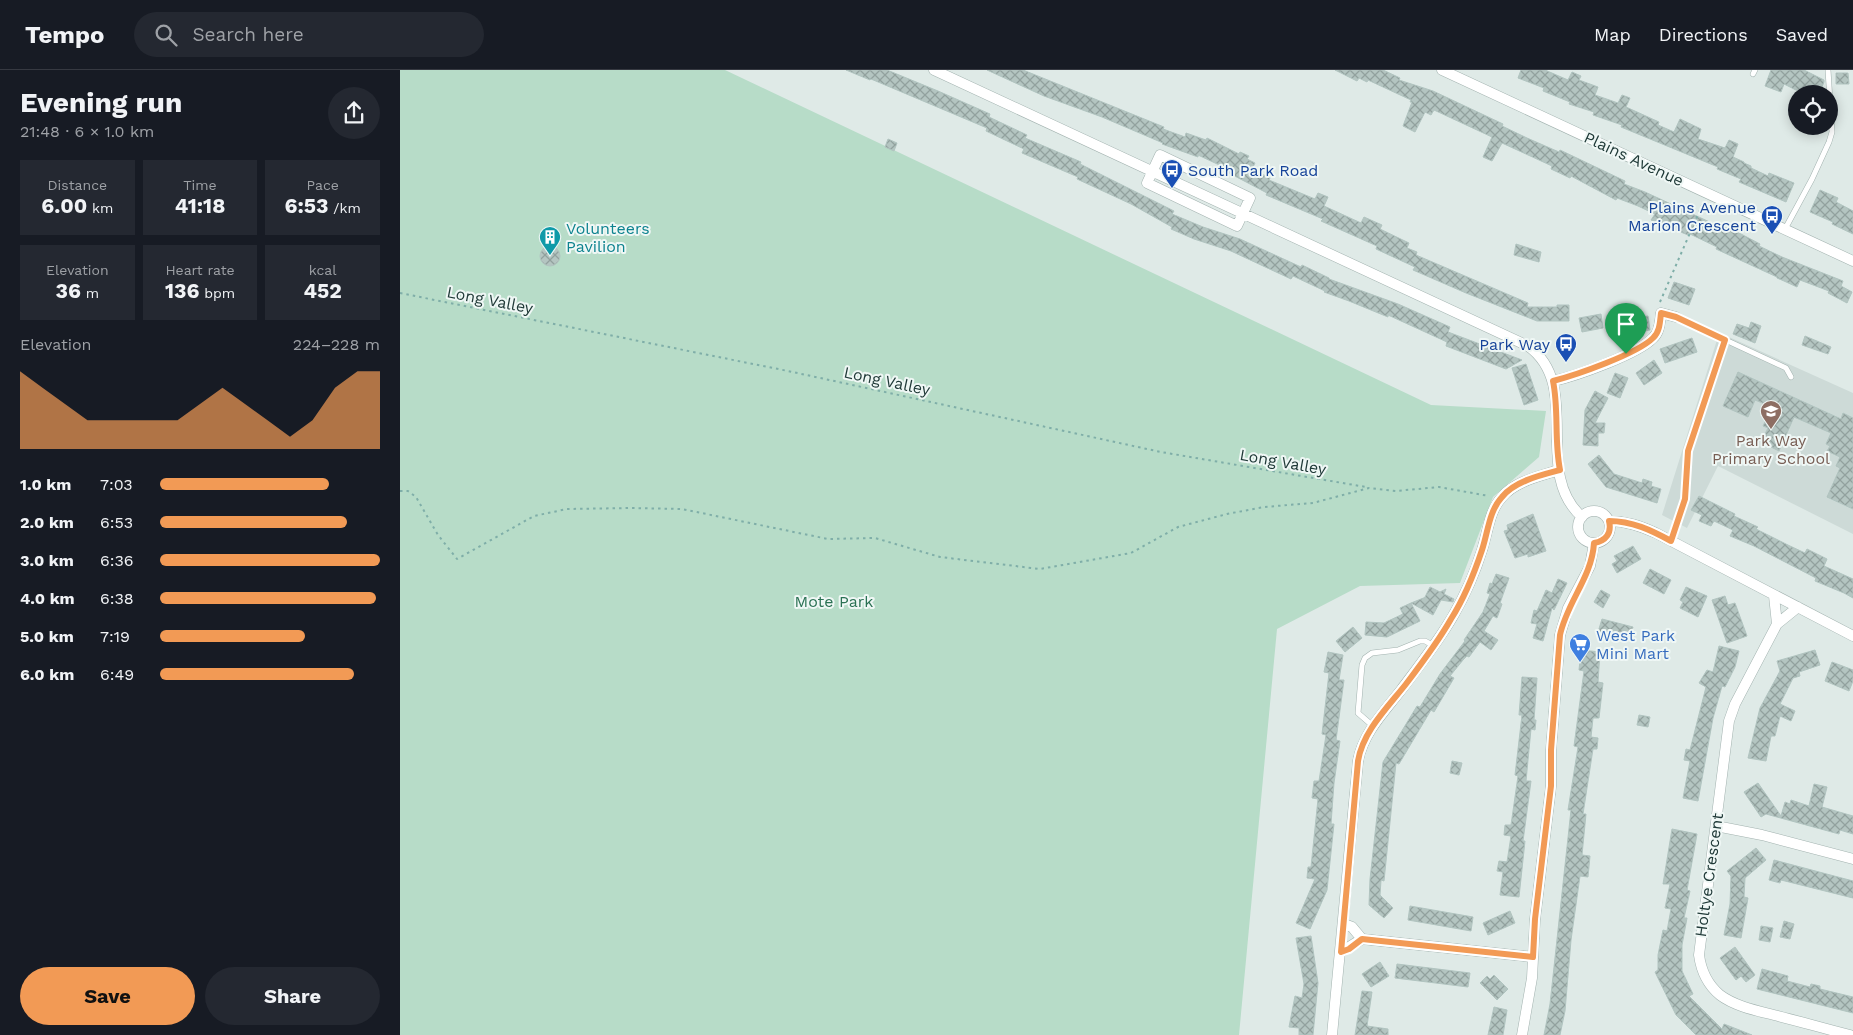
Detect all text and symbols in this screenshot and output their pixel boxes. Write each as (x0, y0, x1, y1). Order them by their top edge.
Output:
search box (134, 12, 484, 57)
text: Tempo (25, 21, 104, 49)
icon: search (152, 21, 180, 49)
text: Search here (192, 23, 304, 46)
text: Map (1594, 24, 1631, 45)
text: Directions (1659, 24, 1748, 45)
text: Saved (1776, 24, 1828, 45)
map controls (1788, 85, 1838, 135)
button: locate (1788, 85, 1838, 135)
text: Evening run (20, 86, 182, 119)
button: share (328, 87, 380, 139)
text: 21:48 · 6 × 1.0 km (20, 122, 154, 141)
street label: Plains Avenue (1581, 128, 1687, 190)
bus stop icon: South Park Road (1160, 158, 1184, 189)
place label: South Park Road (1188, 161, 1318, 180)
text: Distance (48, 177, 107, 193)
text: Time (183, 177, 217, 193)
text: Pace (306, 177, 339, 193)
text: 6.00 (41, 193, 87, 218)
text: 41:18 (175, 193, 225, 218)
text: 6:53 (285, 193, 329, 218)
place label: Plains Avenue Marion Crescent (1628, 198, 1756, 235)
text: km (87, 200, 113, 216)
text: /km (329, 200, 361, 216)
bus stop icon: Plains Avenue Marion Crescent (1760, 204, 1784, 235)
place label: Volunteers Pavilion (566, 219, 650, 256)
building icon: Volunteers Pavilion (538, 225, 562, 256)
text: Elevation (46, 262, 109, 278)
text: Heart rate (165, 262, 235, 278)
text: kcal (309, 262, 337, 278)
text: 36 (56, 278, 81, 303)
text: 136 (165, 278, 199, 303)
text: 452 (303, 278, 342, 303)
street label: Long Valley (445, 282, 536, 318)
text: m (81, 285, 99, 301)
text: bpm (199, 285, 235, 301)
pin (1605, 303, 1647, 354)
icon: arrive (1612, 310, 1640, 338)
bus stop icon: Park Way (1554, 332, 1578, 363)
text: Elevation (20, 335, 91, 354)
text: 224–228 m (293, 335, 380, 354)
place label: Park Way (1479, 335, 1551, 354)
street label: Long Valley (842, 363, 933, 400)
school or university icon: Park Way Primary School (1759, 399, 1783, 430)
place label: Park Way Primary School (1712, 431, 1830, 468)
street label: Long Valley (1238, 445, 1329, 479)
text: 1.0 km (20, 475, 71, 494)
text: 7:03 (100, 475, 133, 494)
text: 2.0 km (20, 513, 74, 532)
text: 6:53 (100, 513, 133, 532)
text: 3.0 km (20, 551, 74, 570)
text: 6:36 (100, 551, 134, 570)
text: 4.0 km (20, 589, 75, 608)
text: 6:38 (100, 589, 134, 608)
park label: Mote Park (795, 592, 873, 611)
place label: West Park Mini Mart (1596, 626, 1675, 663)
text: 5.0 km (20, 627, 74, 646)
text: 7:19 (100, 627, 130, 646)
supermarket icon: West Park Mini Mart (1568, 632, 1592, 663)
text: 6.0 km (20, 665, 74, 684)
text: 6:49 (100, 665, 134, 684)
street label: Holtye Crescent (1691, 811, 1727, 938)
button: Save (20, 967, 195, 1025)
button: Share (205, 967, 380, 1025)

